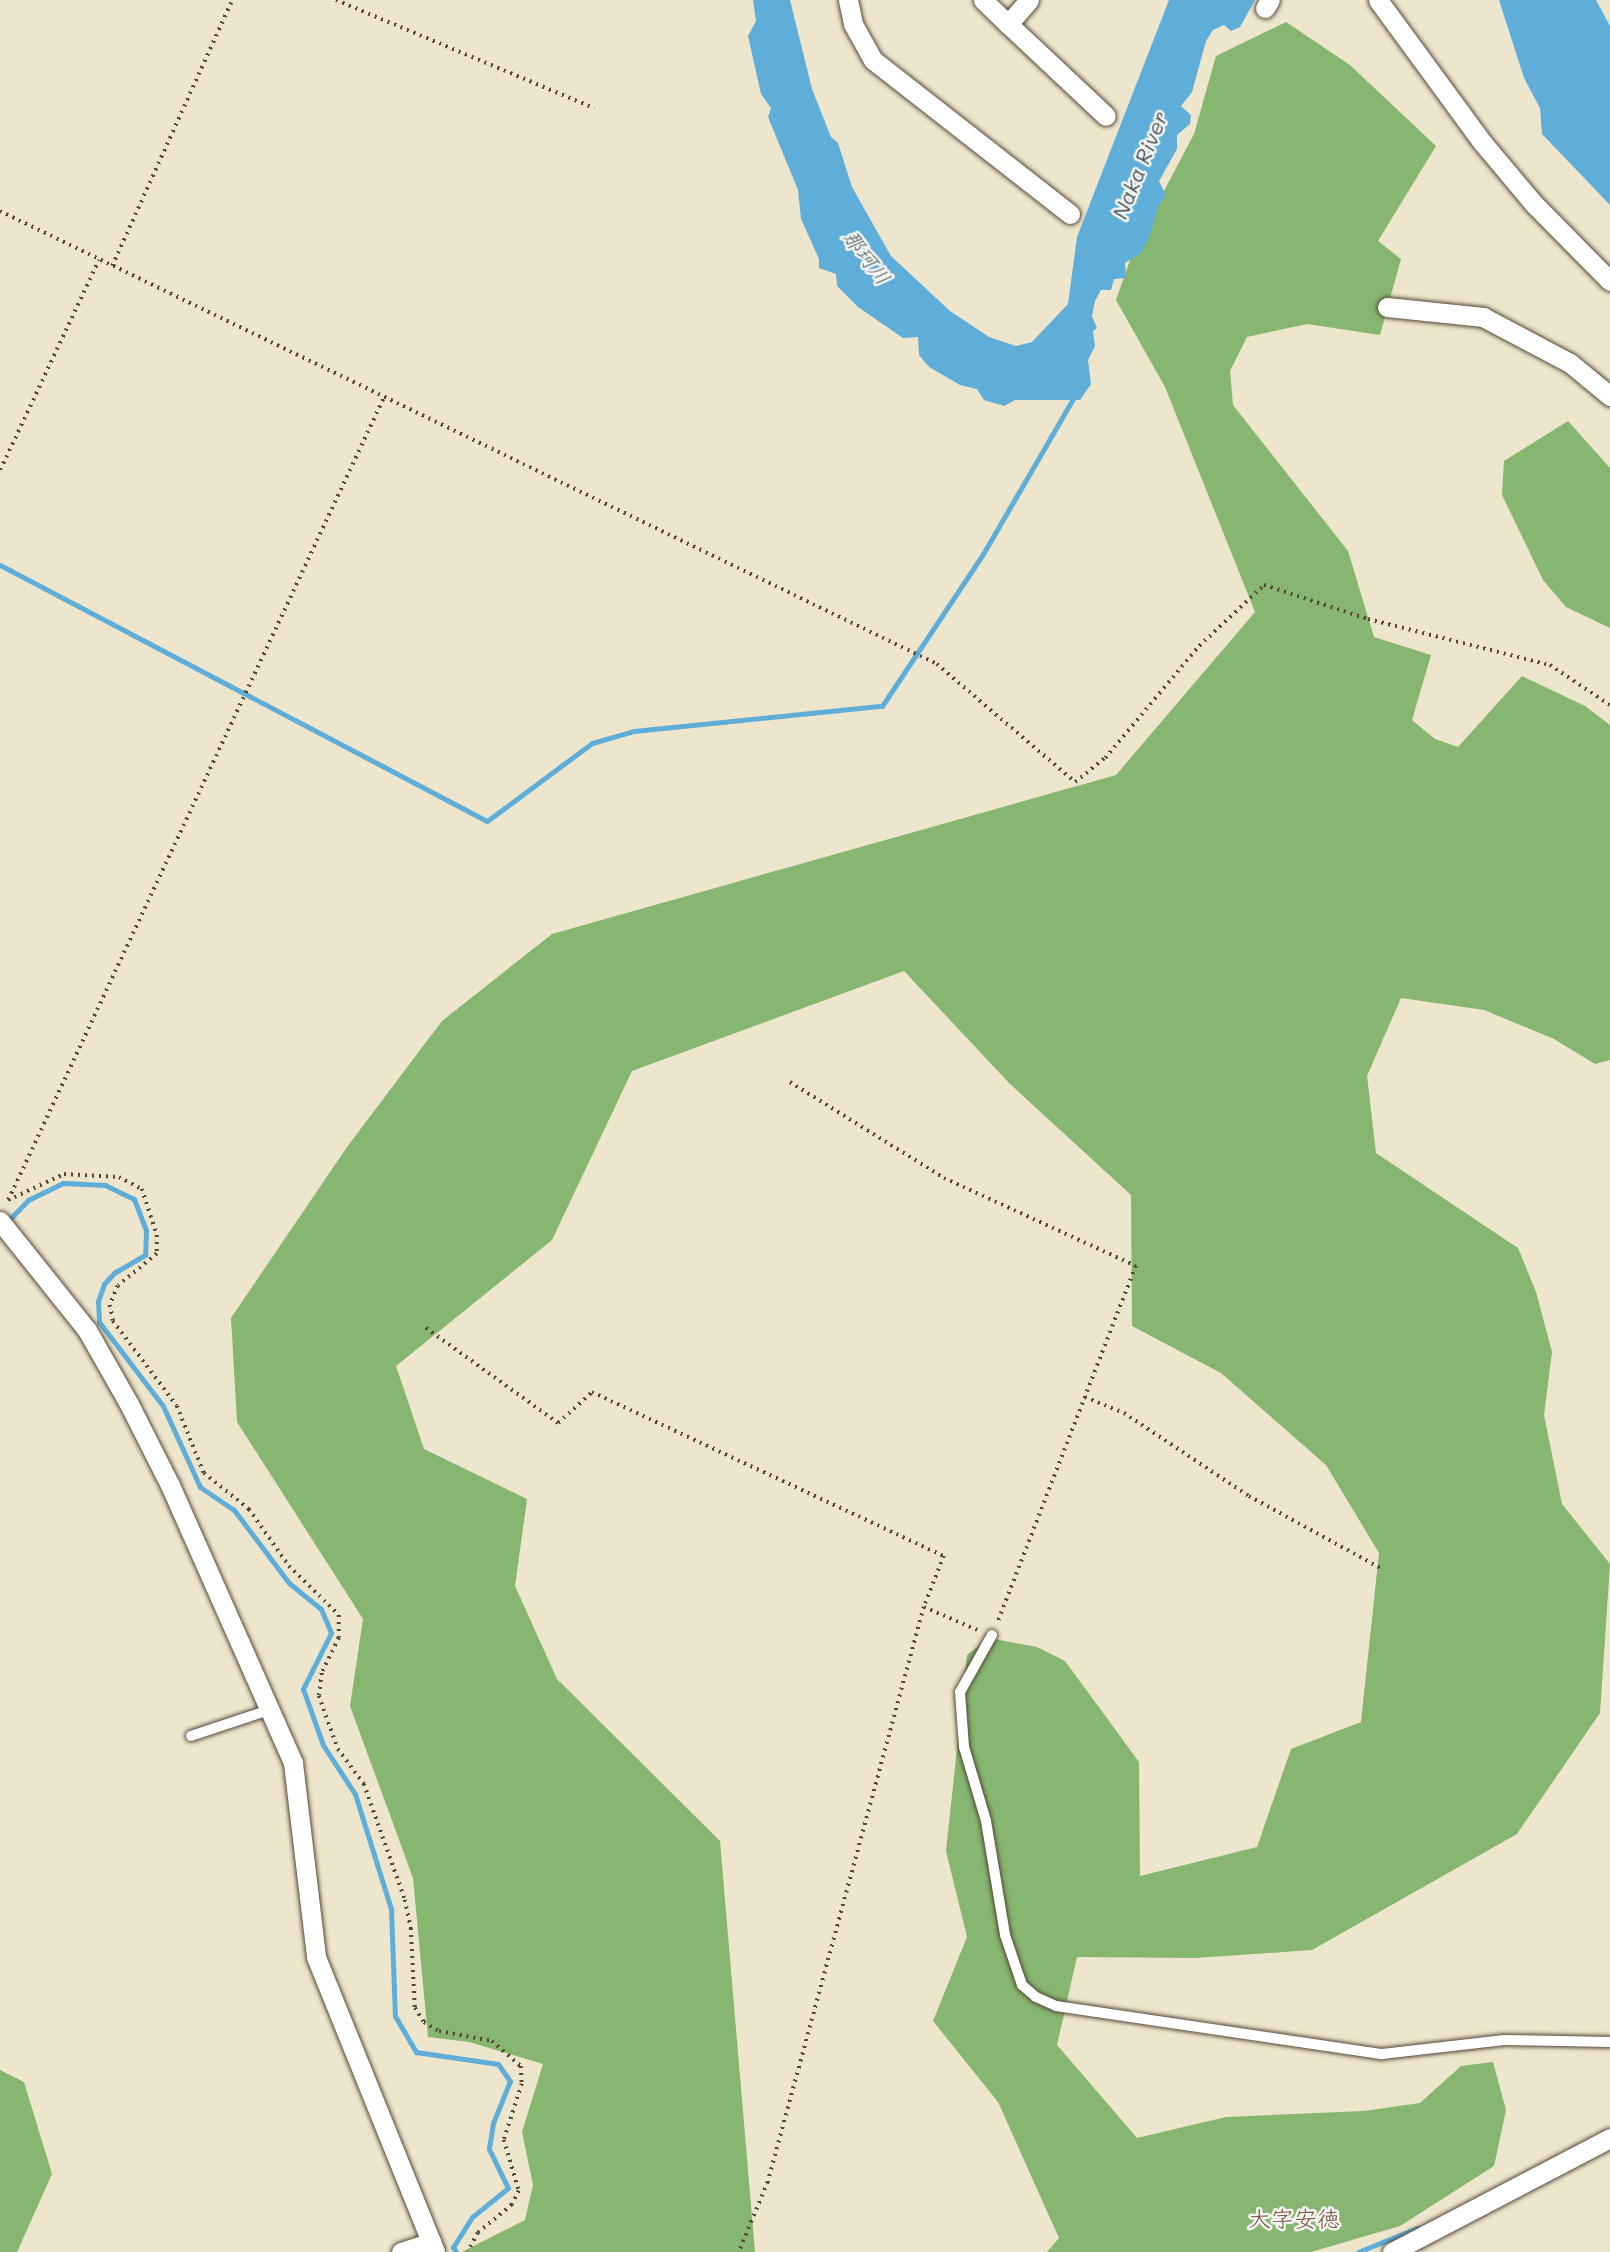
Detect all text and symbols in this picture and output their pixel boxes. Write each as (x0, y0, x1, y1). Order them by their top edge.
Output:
water label: Naka River (1107, 107, 1173, 223)
water label: 那珂川 (838, 224, 896, 290)
district label: 大字安徳 (1248, 2204, 1340, 2232)

